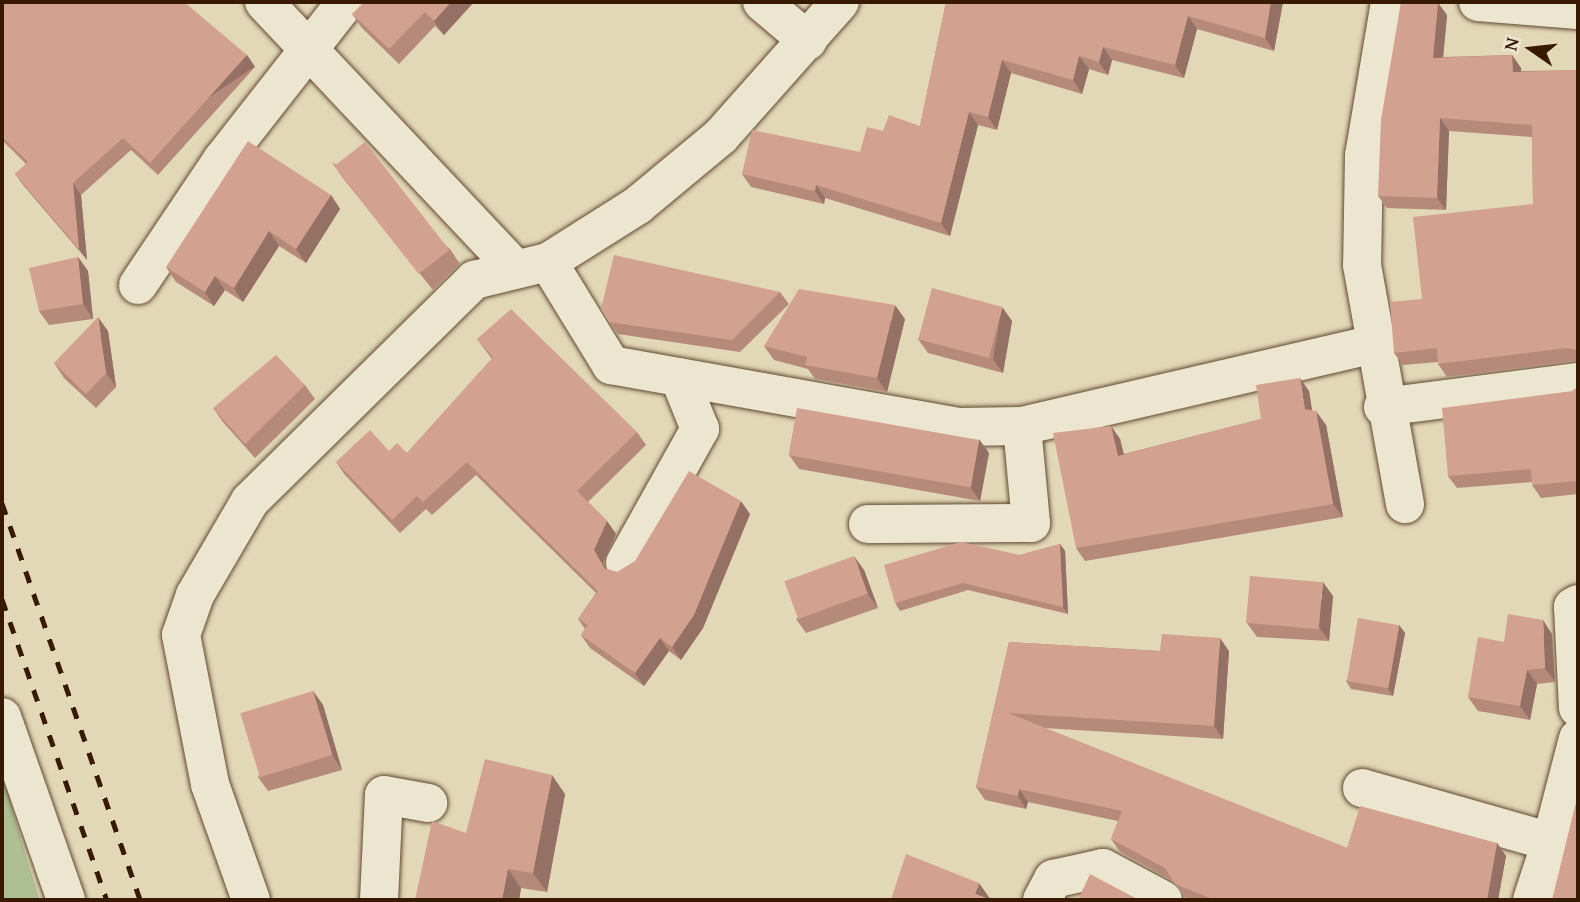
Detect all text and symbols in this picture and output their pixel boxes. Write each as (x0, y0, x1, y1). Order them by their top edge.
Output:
north arrow (1496, 14, 1566, 84)
text: N (1496, 34, 1526, 53)

